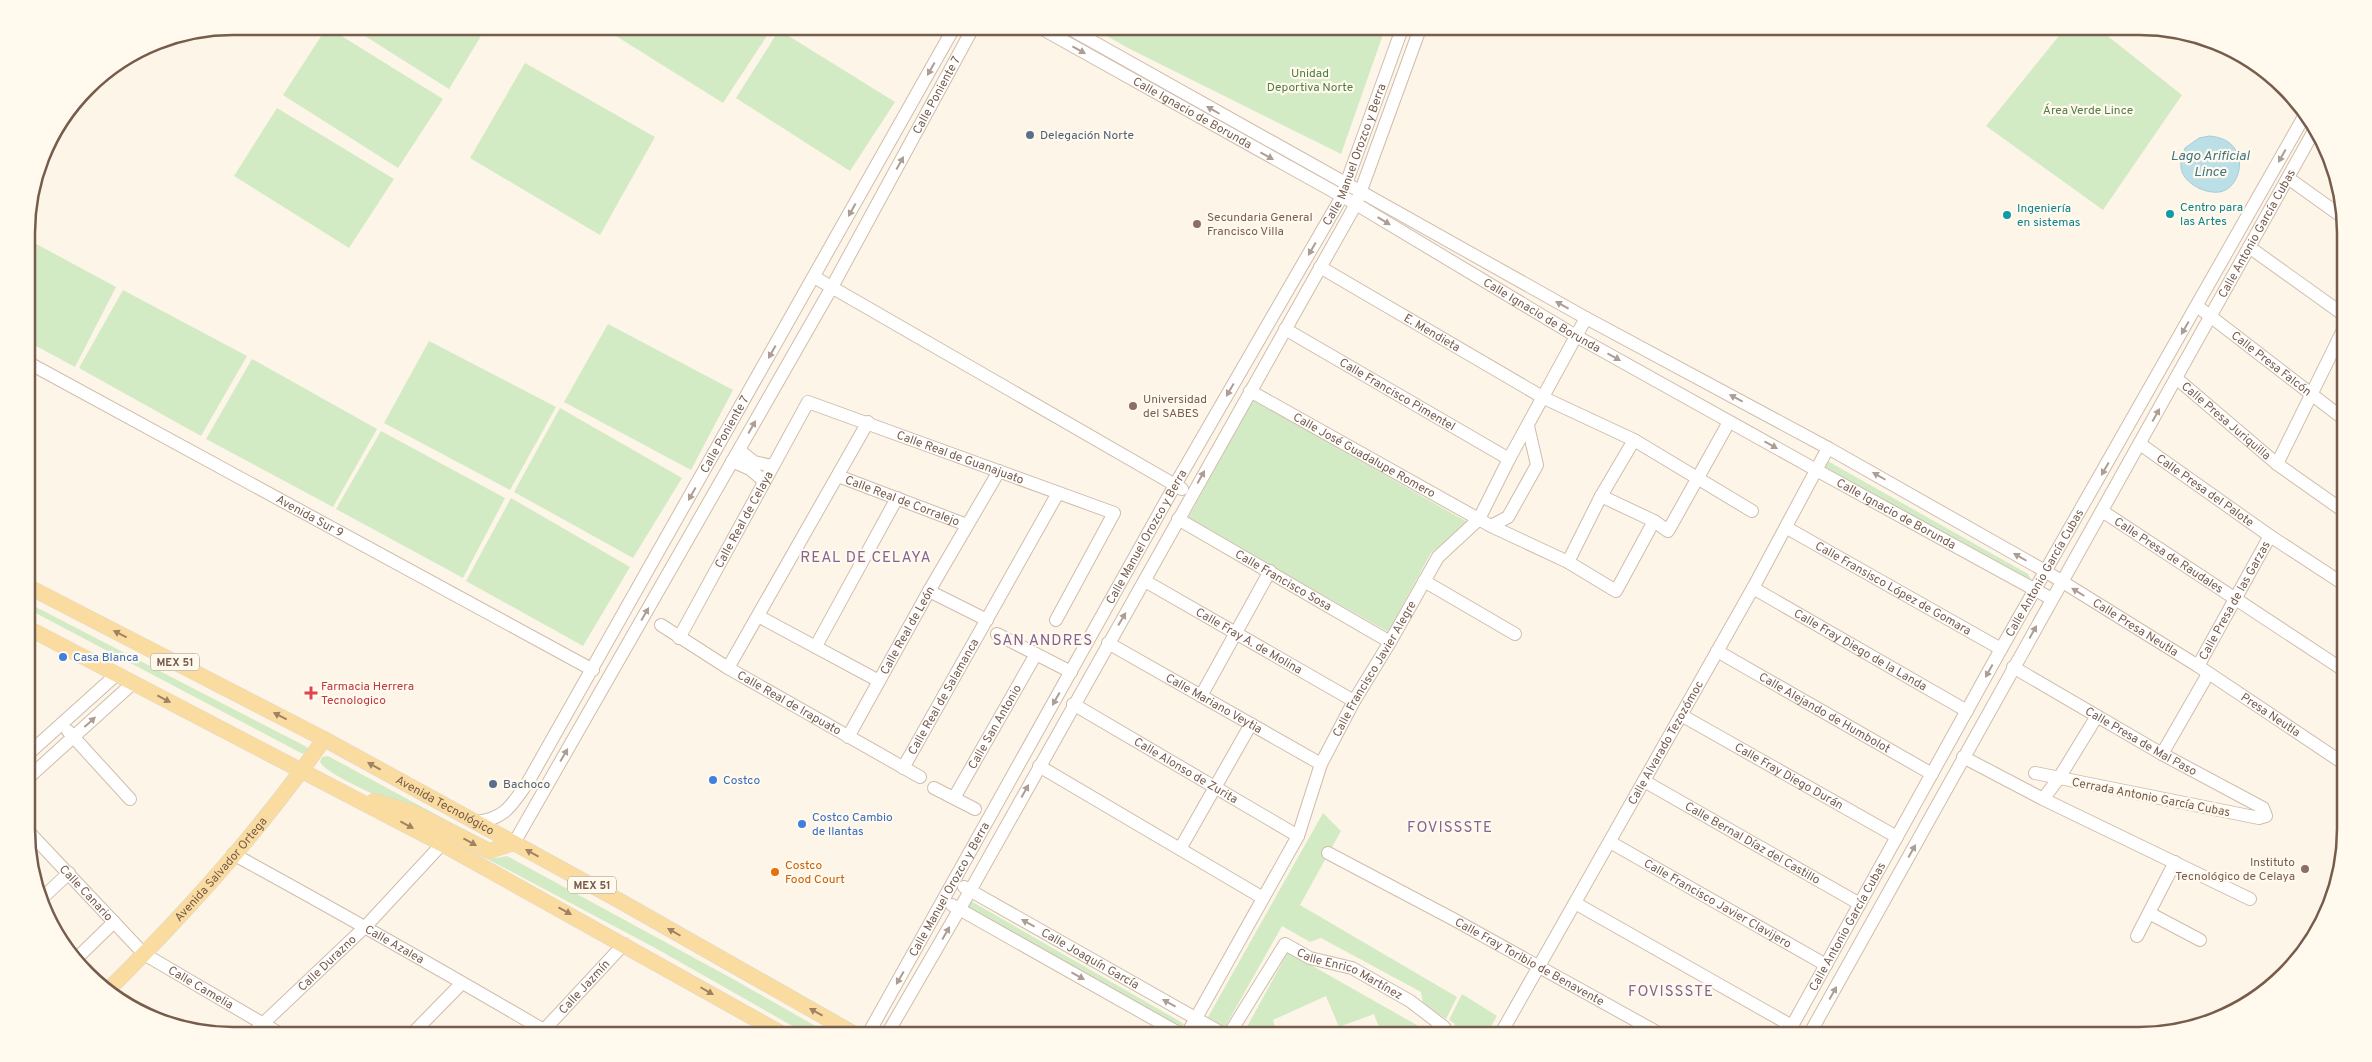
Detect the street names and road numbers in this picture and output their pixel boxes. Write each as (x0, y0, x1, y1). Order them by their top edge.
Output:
street label: Calle Poniente 7 (910, 54, 965, 137)
street label: Calle Ignacio de Borunda (1130, 74, 1254, 153)
street label: Calle Manuel Orozco y Berra (1320, 82, 1391, 229)
street label: Calle Antonio García Cubas (2215, 167, 2300, 301)
street label: Calle Ignacio de Borunda (1480, 275, 1603, 357)
street label: E. Mendieta (1401, 311, 1463, 356)
street label: Calle Presa Falcón (2227, 328, 2314, 400)
street label: Calle Francisco Pimentel (1336, 355, 1458, 435)
street label: Calle Presa Juriquilla (2177, 379, 2274, 464)
street label: Calle Poniente 7 (697, 393, 753, 476)
street label: Calle José Guadalupe Romero (1290, 410, 1438, 502)
street label: Calle Real de Guanajuato (894, 428, 1026, 489)
street label: Calle Presa del Palote (2153, 451, 2257, 531)
street label: Calle Manuel Orozco y Berra (1103, 467, 1191, 607)
street label: Calle Real de Celaya (712, 469, 778, 571)
street label: Calle Real de Corralejo (843, 472, 962, 531)
street label: Calle Ignacio de Borunda (1833, 475, 1958, 554)
street label: Avenida Sur 9 (273, 492, 346, 542)
street label: Calle Antonio García Cubas (2002, 506, 2088, 640)
street label: Calle Presa de Raudales (2111, 514, 2226, 598)
street label: Calle Fransisco López de Gomara (1812, 538, 1974, 639)
street label: Calle Presa de las Garzas (2196, 538, 2275, 663)
street label: Calle Francisco Sosa (1232, 547, 1334, 615)
street label: Calle Real de León (877, 584, 939, 678)
street label: Calle Presa Neutla (2089, 595, 2181, 661)
street label: Calle Francisco Javier Alegre (1330, 598, 1421, 740)
street label: Calle Fray A. de Molina (1192, 605, 1305, 679)
street label: Calle Fray Diego de la Landa (1790, 606, 1930, 695)
street label: Calle Real de Salamanca (905, 636, 983, 758)
road number: MEX 51 (151, 654, 199, 670)
street label: Calle Real de Irapuato (734, 668, 844, 740)
street label: Calle Alejando de Humbolot (1755, 669, 1893, 757)
street label: Calle Mariano Veytia (1162, 670, 1265, 738)
street label: Calle Alvarado Tezozómoc (1625, 678, 1708, 808)
street label: Calle San Antonio (965, 682, 1026, 772)
street label: Presa Neutla (2237, 690, 2303, 741)
street label: Calle Presa de Mal Paso (2082, 704, 2200, 780)
street label: Calle Alonso de Zurita (1131, 734, 1240, 808)
street label: Calle Fray Diego Durán (1731, 740, 1846, 814)
street label: Avenida Tecnológico (392, 773, 497, 840)
street label: Cerrada Antonio García Cubas (2070, 775, 2231, 821)
street label: Calle Bernal Díaz del Castillo (1681, 799, 1823, 889)
street label: Avenida Salvador Ortega (171, 814, 271, 926)
street label: Calle Manuel Orozco y Berra (906, 820, 994, 960)
street label: Calle Francisco Javier Clavijero (1641, 856, 1794, 953)
street label: Calle Antonio García Cubas (1806, 860, 1890, 994)
street label: Calle Canario (55, 862, 116, 925)
road number: MEX 51 (568, 876, 616, 894)
street label: Calle Fray Toribio de Benavente (1452, 915, 1607, 1010)
street label: Calle Azalea (362, 922, 427, 968)
street label: Calle Joaquín García (1038, 925, 1142, 993)
street label: Calle Durazno (295, 932, 361, 995)
street label: Calle Enrico Martínez (1293, 945, 1405, 1004)
street label: Calle Jazmín (556, 957, 614, 1018)
street label: Calle Camelia (165, 963, 236, 1014)

